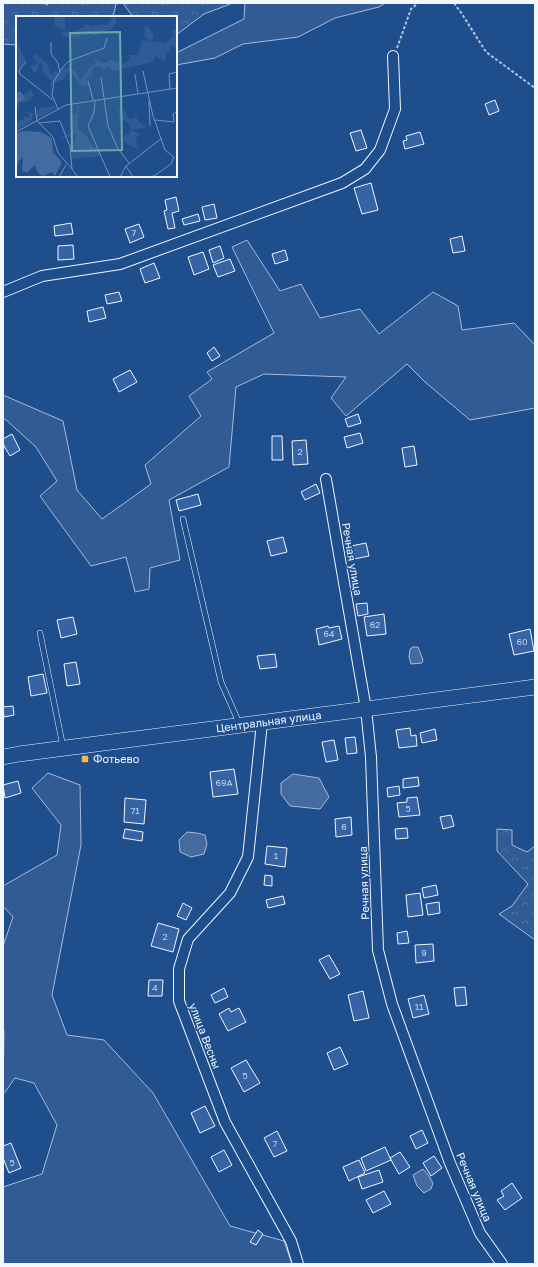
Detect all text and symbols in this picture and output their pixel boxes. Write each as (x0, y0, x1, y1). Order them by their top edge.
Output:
inset map (16, 16, 177, 177)
house number: 7 (132, 227, 137, 238)
house number: 2 (297, 446, 303, 457)
street label: Речная улица (340, 521, 365, 596)
house number: 62 (370, 619, 380, 630)
house number: 64 (324, 628, 335, 639)
house number: 60 (516, 636, 528, 647)
street label: Центральная улица (215, 708, 322, 734)
place label: Фотьево (93, 752, 140, 765)
marker: Фотьево (80, 754, 90, 764)
house number: 69А (216, 777, 232, 788)
house number: 5 (405, 803, 411, 814)
house number: 71 (130, 805, 140, 816)
house number: 6 (341, 821, 347, 832)
street label: Речная улица (356, 846, 371, 920)
house number: 1 (274, 850, 279, 861)
house number: 2 (162, 931, 168, 942)
house number: 9 (421, 947, 427, 958)
house number: 4 (152, 982, 158, 993)
street label: улица Весны (187, 1001, 224, 1071)
house number: 11 (415, 1001, 424, 1012)
house number: 5 (242, 1070, 248, 1081)
house number: 7 (273, 1138, 278, 1149)
street label: Речная улица (454, 1150, 495, 1223)
house number: 5 (9, 1157, 15, 1168)

